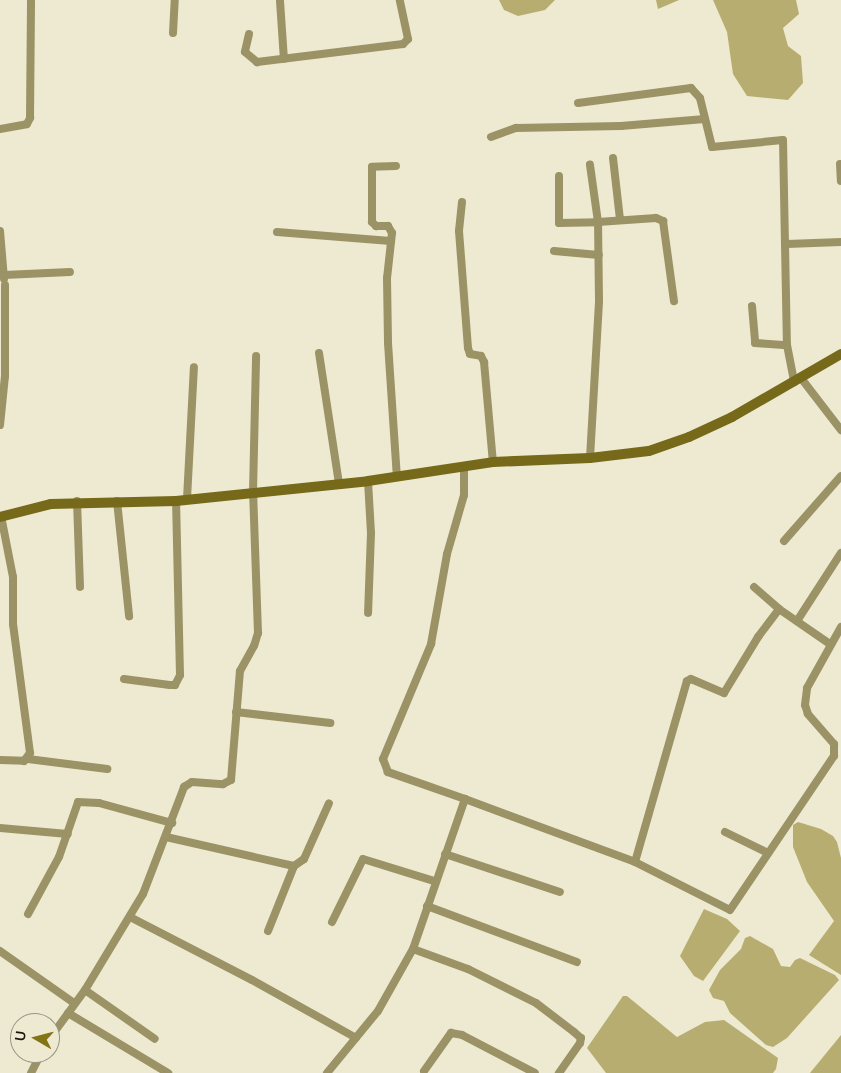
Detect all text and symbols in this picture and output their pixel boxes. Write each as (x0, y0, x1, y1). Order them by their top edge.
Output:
north arrow (10, 1013, 60, 1063)
text: U (11, 1030, 31, 1042)

